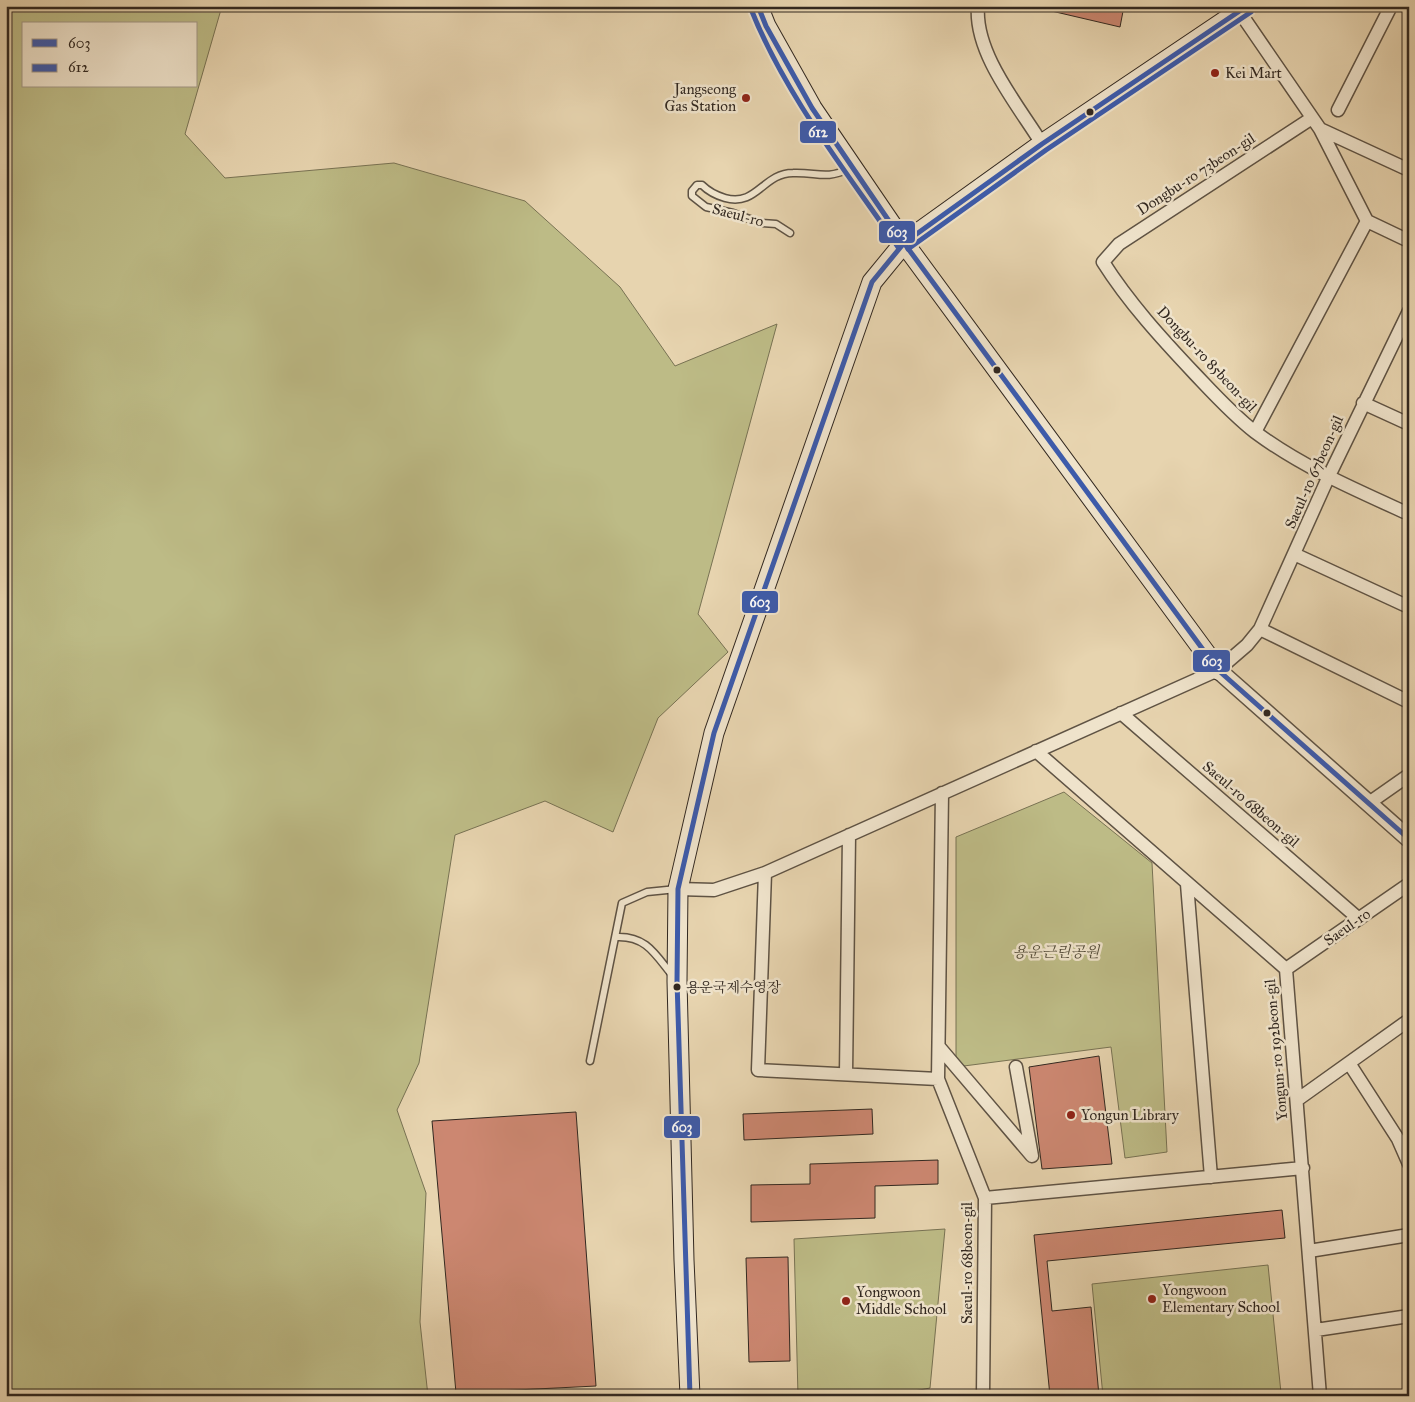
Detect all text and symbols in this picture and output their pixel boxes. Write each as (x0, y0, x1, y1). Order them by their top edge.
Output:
legend (22, 22, 198, 88)
text: 603 (68, 34, 90, 52)
text: 612 (68, 58, 90, 76)
place label: Kei Mart (1225, 64, 1283, 82)
marker: Kei Mart (1209, 67, 1221, 79)
place label: Jangseong Gas Station (665, 80, 737, 115)
marker: Jangseong Gas Station (740, 92, 752, 104)
unlabelled marker (1085, 107, 1095, 117)
line badge: 612 (799, 120, 837, 144)
text: 612 (808, 124, 829, 141)
street label: Dongbu-ro 73beon-gil (1134, 129, 1259, 219)
street label: Saeul-ro (710, 199, 766, 231)
line badge: 603 (878, 220, 916, 244)
text: 603 (887, 224, 908, 242)
street label: Dongbu-ro 85beon-gil (1153, 302, 1261, 416)
unlabelled marker (992, 365, 1002, 375)
street label: Saeul-ro 67beon-gil (1281, 412, 1347, 531)
line badge: 603 (741, 590, 779, 614)
text: 603 (750, 594, 771, 612)
line badge: 603 (1192, 649, 1231, 673)
text: 603 (1202, 653, 1223, 671)
unlabelled marker (1262, 708, 1272, 718)
street label: Saeul-ro 68beon-gil (1199, 757, 1304, 851)
street label: Saeul-ro (1320, 904, 1374, 949)
park label: 용운근린공원 (1013, 943, 1101, 961)
street label: Yongun-ro 192beon-gil (1261, 978, 1291, 1122)
place label: 용운국제수영장 (686, 979, 781, 996)
marker: 용운국제수영장 (672, 982, 682, 992)
place label: Yongun Library (1081, 1106, 1180, 1124)
marker: Yongun Library (1065, 1109, 1077, 1121)
line badge: 603 (663, 1115, 701, 1139)
text: 603 (672, 1119, 693, 1137)
street label: Saeul-ro 68beon-gil (958, 1201, 976, 1324)
place label: Yongwoon Elementary School (1162, 1281, 1281, 1316)
place label: Yongwoon Middle School (856, 1283, 948, 1318)
marker: Yongwoon Elementary School (1146, 1293, 1158, 1305)
marker: Yongwoon Middle School (840, 1295, 852, 1307)

